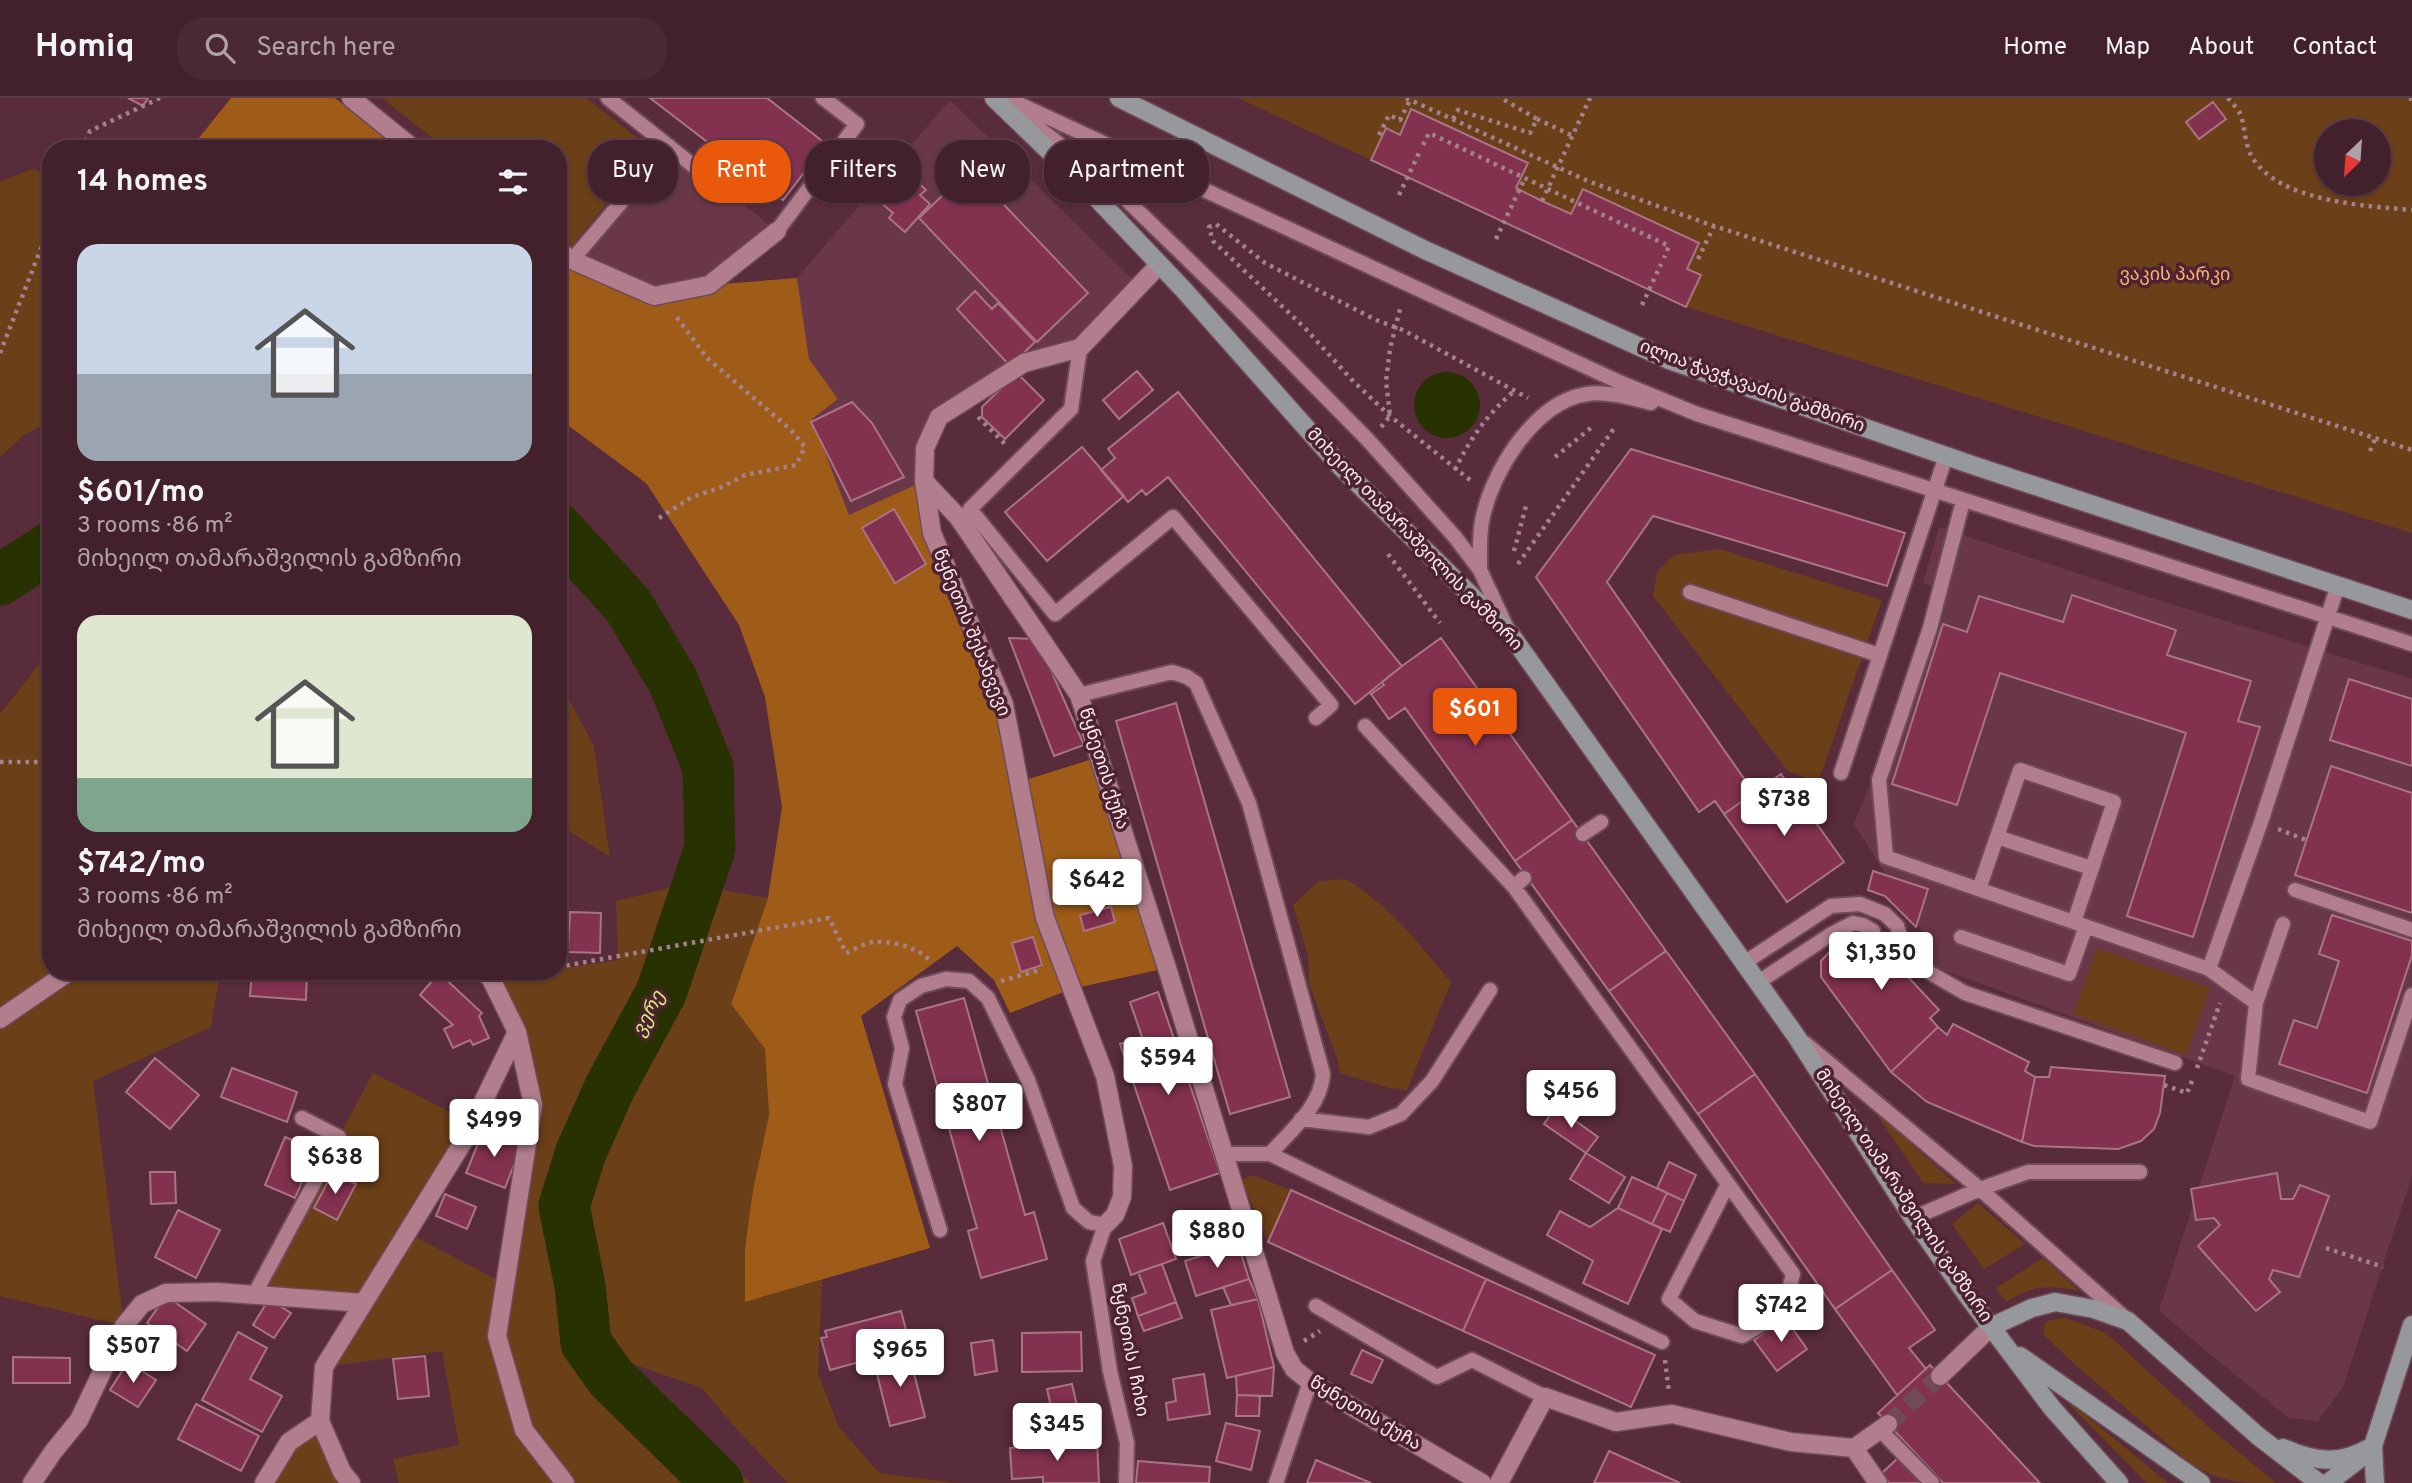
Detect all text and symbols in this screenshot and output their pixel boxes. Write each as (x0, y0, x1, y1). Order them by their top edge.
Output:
search box (177, 17, 667, 80)
text: Homiq (35, 27, 135, 69)
icon: search (201, 29, 239, 67)
text: Search here (257, 32, 395, 65)
text: Home (2003, 33, 2067, 63)
text: Map (2105, 33, 2150, 63)
text: About (2188, 33, 2254, 63)
text: Contact (2292, 33, 2377, 63)
north arrow (2314, 119, 2390, 196)
map controls (2314, 119, 2391, 196)
chip: Buy (588, 140, 678, 203)
chip: Rent (692, 140, 791, 203)
chip: Filters (805, 140, 921, 203)
chip: New (935, 140, 1030, 203)
chip: Apartment (1044, 140, 1209, 203)
icon: filters (494, 163, 532, 201)
text: 14 homes (77, 164, 208, 201)
park label: ვაკის პარკი (2120, 264, 2230, 287)
icon: home (242, 290, 368, 416)
street label: ილია ჭავჭავაძის გამზირი (1636, 335, 1868, 439)
street label: მიხეილ თამარაშვილის გამზირი (1301, 424, 1527, 656)
text: $601/mo (77, 475, 204, 512)
text: 3 rooms · 86 m² (77, 512, 233, 541)
text: მიხეილ თამარაშვილის გამზირი (77, 546, 462, 575)
street label: წყნეთის შესახვევი (927, 546, 1015, 720)
icon: home (242, 661, 368, 787)
pin: $601 (1434, 688, 1516, 748)
text: $601 (1449, 696, 1501, 725)
street label: წყნეთის ქუჩა (1073, 705, 1133, 833)
pin: $738 (1743, 778, 1825, 838)
text: $738 (1757, 786, 1811, 815)
text: $742/mo (77, 846, 206, 883)
pin: $642 (1056, 860, 1138, 919)
text: $642 (1069, 867, 1125, 896)
text: 3 rooms · 86 m² (77, 883, 233, 912)
text: მიხეილ თამარაშვილის გამზირი (77, 917, 462, 946)
pin: $1,350 (1824, 932, 1938, 992)
text: $1,350 (1845, 940, 1917, 969)
water label: ვერე (627, 986, 671, 1041)
pin: $594 (1127, 1038, 1209, 1097)
text: $594 (1140, 1045, 1196, 1074)
street label: მიხეილ თამარაშვილის გამზირი (1809, 1065, 1997, 1327)
pin: $456 (1530, 1070, 1612, 1130)
text: $456 (1543, 1078, 1599, 1107)
pin: $807 (938, 1084, 1020, 1143)
text: $807 (951, 1091, 1007, 1120)
pin: $499 (453, 1100, 535, 1159)
text: $499 (466, 1107, 522, 1136)
pin: $638 (294, 1136, 376, 1196)
text: $638 (307, 1144, 363, 1173)
pin: $880 (1176, 1210, 1258, 1270)
text: $880 (1188, 1218, 1246, 1247)
street label: წყნეთის I ჩიხი (1105, 1281, 1153, 1419)
pin: $742 (1740, 1284, 1822, 1344)
text: $742 (1754, 1292, 1808, 1321)
pin: $507 (92, 1326, 174, 1385)
pin: $965 (859, 1330, 941, 1389)
text: $507 (106, 1333, 160, 1362)
text: $965 (872, 1337, 928, 1366)
street label: წყნეთის ქუჩა (1305, 1372, 1425, 1456)
pin: $345 (1016, 1404, 1098, 1463)
text: $345 (1029, 1411, 1085, 1440)

